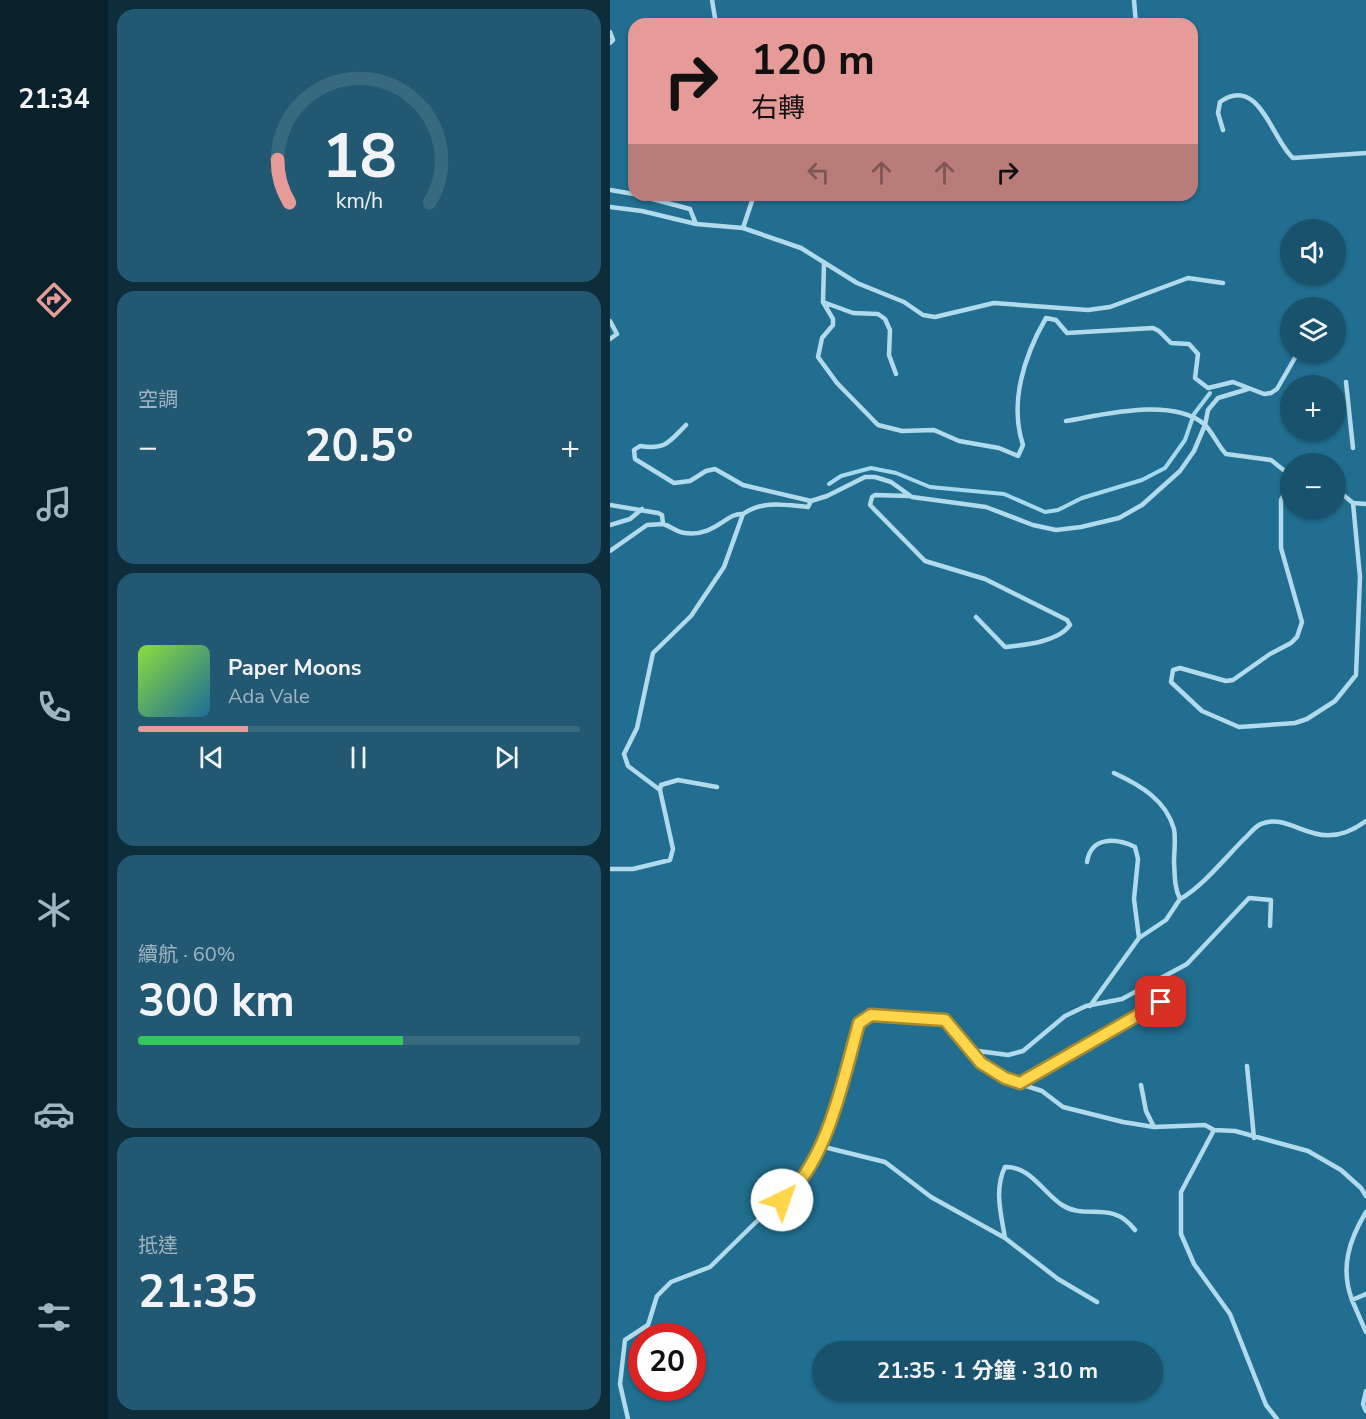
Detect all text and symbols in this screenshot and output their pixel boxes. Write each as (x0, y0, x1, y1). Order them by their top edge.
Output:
text: 120 m (751, 32, 875, 89)
icon: right (652, 42, 730, 120)
text: 21:34 (18, 81, 90, 118)
text: 右轉 (751, 90, 805, 127)
text: 18 (322, 114, 396, 199)
icon: left (802, 156, 835, 189)
icon: ahead (865, 156, 898, 189)
icon: ahead (928, 156, 961, 189)
icon: right (991, 156, 1024, 189)
text: km/h (335, 186, 383, 216)
map controls (1280, 219, 1346, 519)
button: sound (1280, 219, 1346, 285)
icon: directions (33, 279, 75, 321)
button: layers (1280, 297, 1346, 363)
button: + (1280, 375, 1346, 441)
text: 空調 (138, 386, 178, 413)
text: 20.5° (304, 416, 414, 477)
text: − (138, 425, 158, 470)
text: + (560, 425, 580, 470)
button: − (1280, 453, 1346, 519)
icon: music (33, 483, 75, 525)
text: Paper Moons (228, 653, 362, 683)
text: Ada Vale (228, 683, 310, 710)
icon: phone (33, 686, 75, 728)
icon: previous (195, 741, 228, 774)
icon: pause (342, 741, 375, 774)
icon: next (490, 741, 523, 774)
icon: climate (33, 889, 75, 931)
text: 續航 · 60% (138, 941, 235, 968)
text: 300 km (138, 971, 295, 1032)
pin (1135, 976, 1186, 1027)
icon: arrive (1144, 985, 1177, 1018)
icon: car (33, 1093, 75, 1135)
position arrow (750, 1168, 814, 1232)
text: 抵達 (138, 1232, 178, 1259)
text: 21:35 (138, 1262, 257, 1323)
icon: filters (33, 1296, 75, 1338)
speed limit sign: 20 (628, 1323, 706, 1401)
text: 21:35 · 1 分鐘 · 310 m (877, 1356, 1098, 1386)

